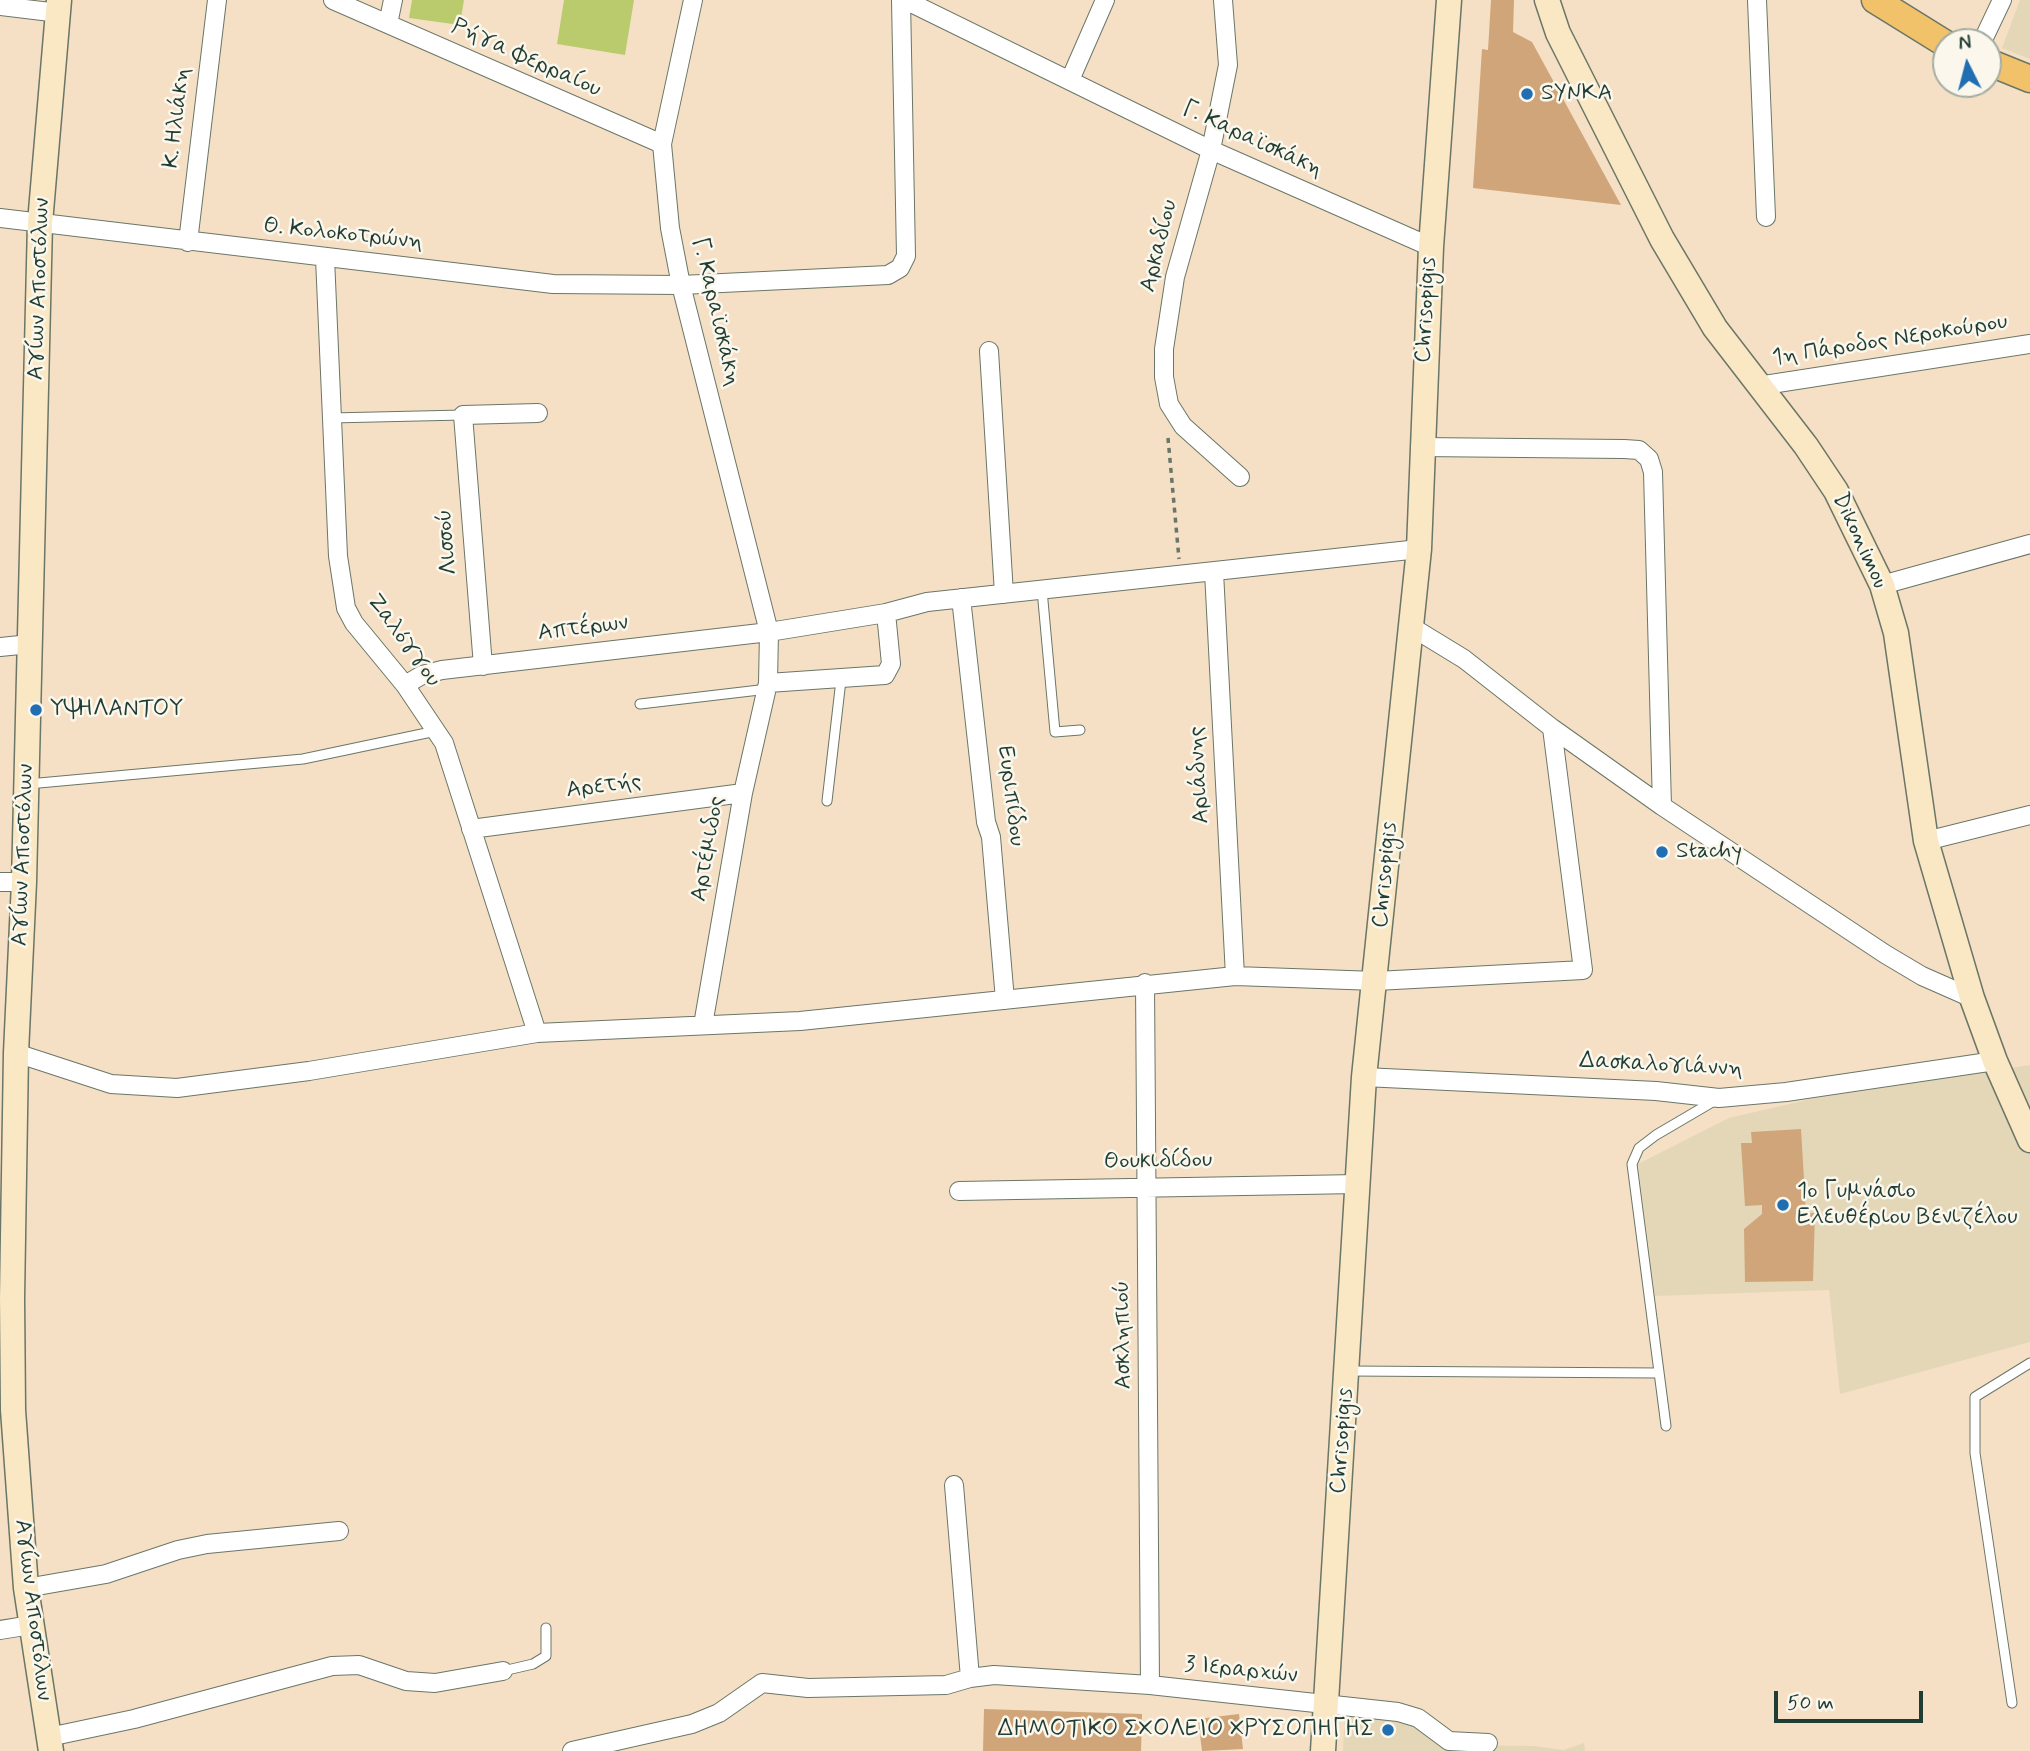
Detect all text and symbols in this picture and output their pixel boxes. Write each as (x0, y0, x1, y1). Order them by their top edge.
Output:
street label: Ρήγα Φερραίου (447, 14, 605, 104)
north arrow (1932, 28, 2002, 98)
text: N (1957, 31, 1973, 57)
street label: Κ. Ηλιάκη (158, 66, 198, 170)
place label: SYNKA (1541, 80, 1613, 108)
marker: SYNKA (1519, 86, 1535, 102)
street label: Γ. Καραϊσκάκη (1178, 95, 1326, 185)
street label: Αγίων Αποστόλων (23, 197, 57, 381)
street label: Αρκαδίου (1135, 197, 1185, 295)
street label: Θ. Κολοκοτρώνη (262, 213, 424, 257)
street label: Γ. Καραϊσκάκη (685, 235, 745, 389)
street label: Chrisopigis (1410, 256, 1444, 364)
street label: 1η Πάροδος Νεροκούρου (1770, 309, 2010, 373)
street label: Dikonimou (1825, 489, 1893, 593)
street label: Λισσού (431, 508, 465, 576)
street label: Ζαλόγγου (360, 589, 446, 693)
street label: Απτέρων (536, 610, 630, 648)
place label: ΥΨΗΛΑΝΤΟΥ (50, 696, 183, 724)
marker: ΥΨΗΛΑΝΤΟΥ (28, 702, 44, 718)
street label: Αριάδνης (1184, 725, 1216, 825)
street label: Ευριπίδου (990, 744, 1030, 848)
street label: Αγίων Αποστόλων (7, 763, 41, 947)
street label: Αρετής (565, 769, 643, 805)
street label: Αρτέμιδος (686, 794, 732, 904)
street label: Chrisopigis (1368, 821, 1404, 929)
place label: Stachy (1676, 838, 1742, 866)
marker: Stachy (1654, 844, 1670, 860)
street label: Δασκαλογιάννη (1579, 1048, 1743, 1084)
street label: Θουκιδίδου (1103, 1147, 1213, 1177)
place label: 1ο Γυμνάσιο Ελευθέριου Βενιζέλου (1797, 1178, 2018, 1232)
marker: 1ο Γυμνάσιο Ελευθέριου Βενιζέλου (1775, 1197, 1791, 1213)
street label: Ασκληπιού (1109, 1280, 1139, 1390)
street label: Chrisopigis (1326, 1387, 1360, 1495)
street label: Αγίων Αποστόλων (7, 1518, 57, 1702)
street label: 3 Ιεραρχών (1183, 1651, 1299, 1691)
scale bar (1778, 1678, 1927, 1722)
text: 50 m (1787, 1689, 1834, 1717)
place label: ΔΗΜΟΤΙΚΟ ΣΧΟΛΕΙΟ ΧΡΥΣΟΠΗΓΗΣ (998, 1716, 1374, 1744)
marker: ΔΗΜΟΤΙΚΟ ΣΧΟΛΕΙΟ ΧΡΥΣΟΠΗΓΗΣ (1380, 1722, 1396, 1738)

